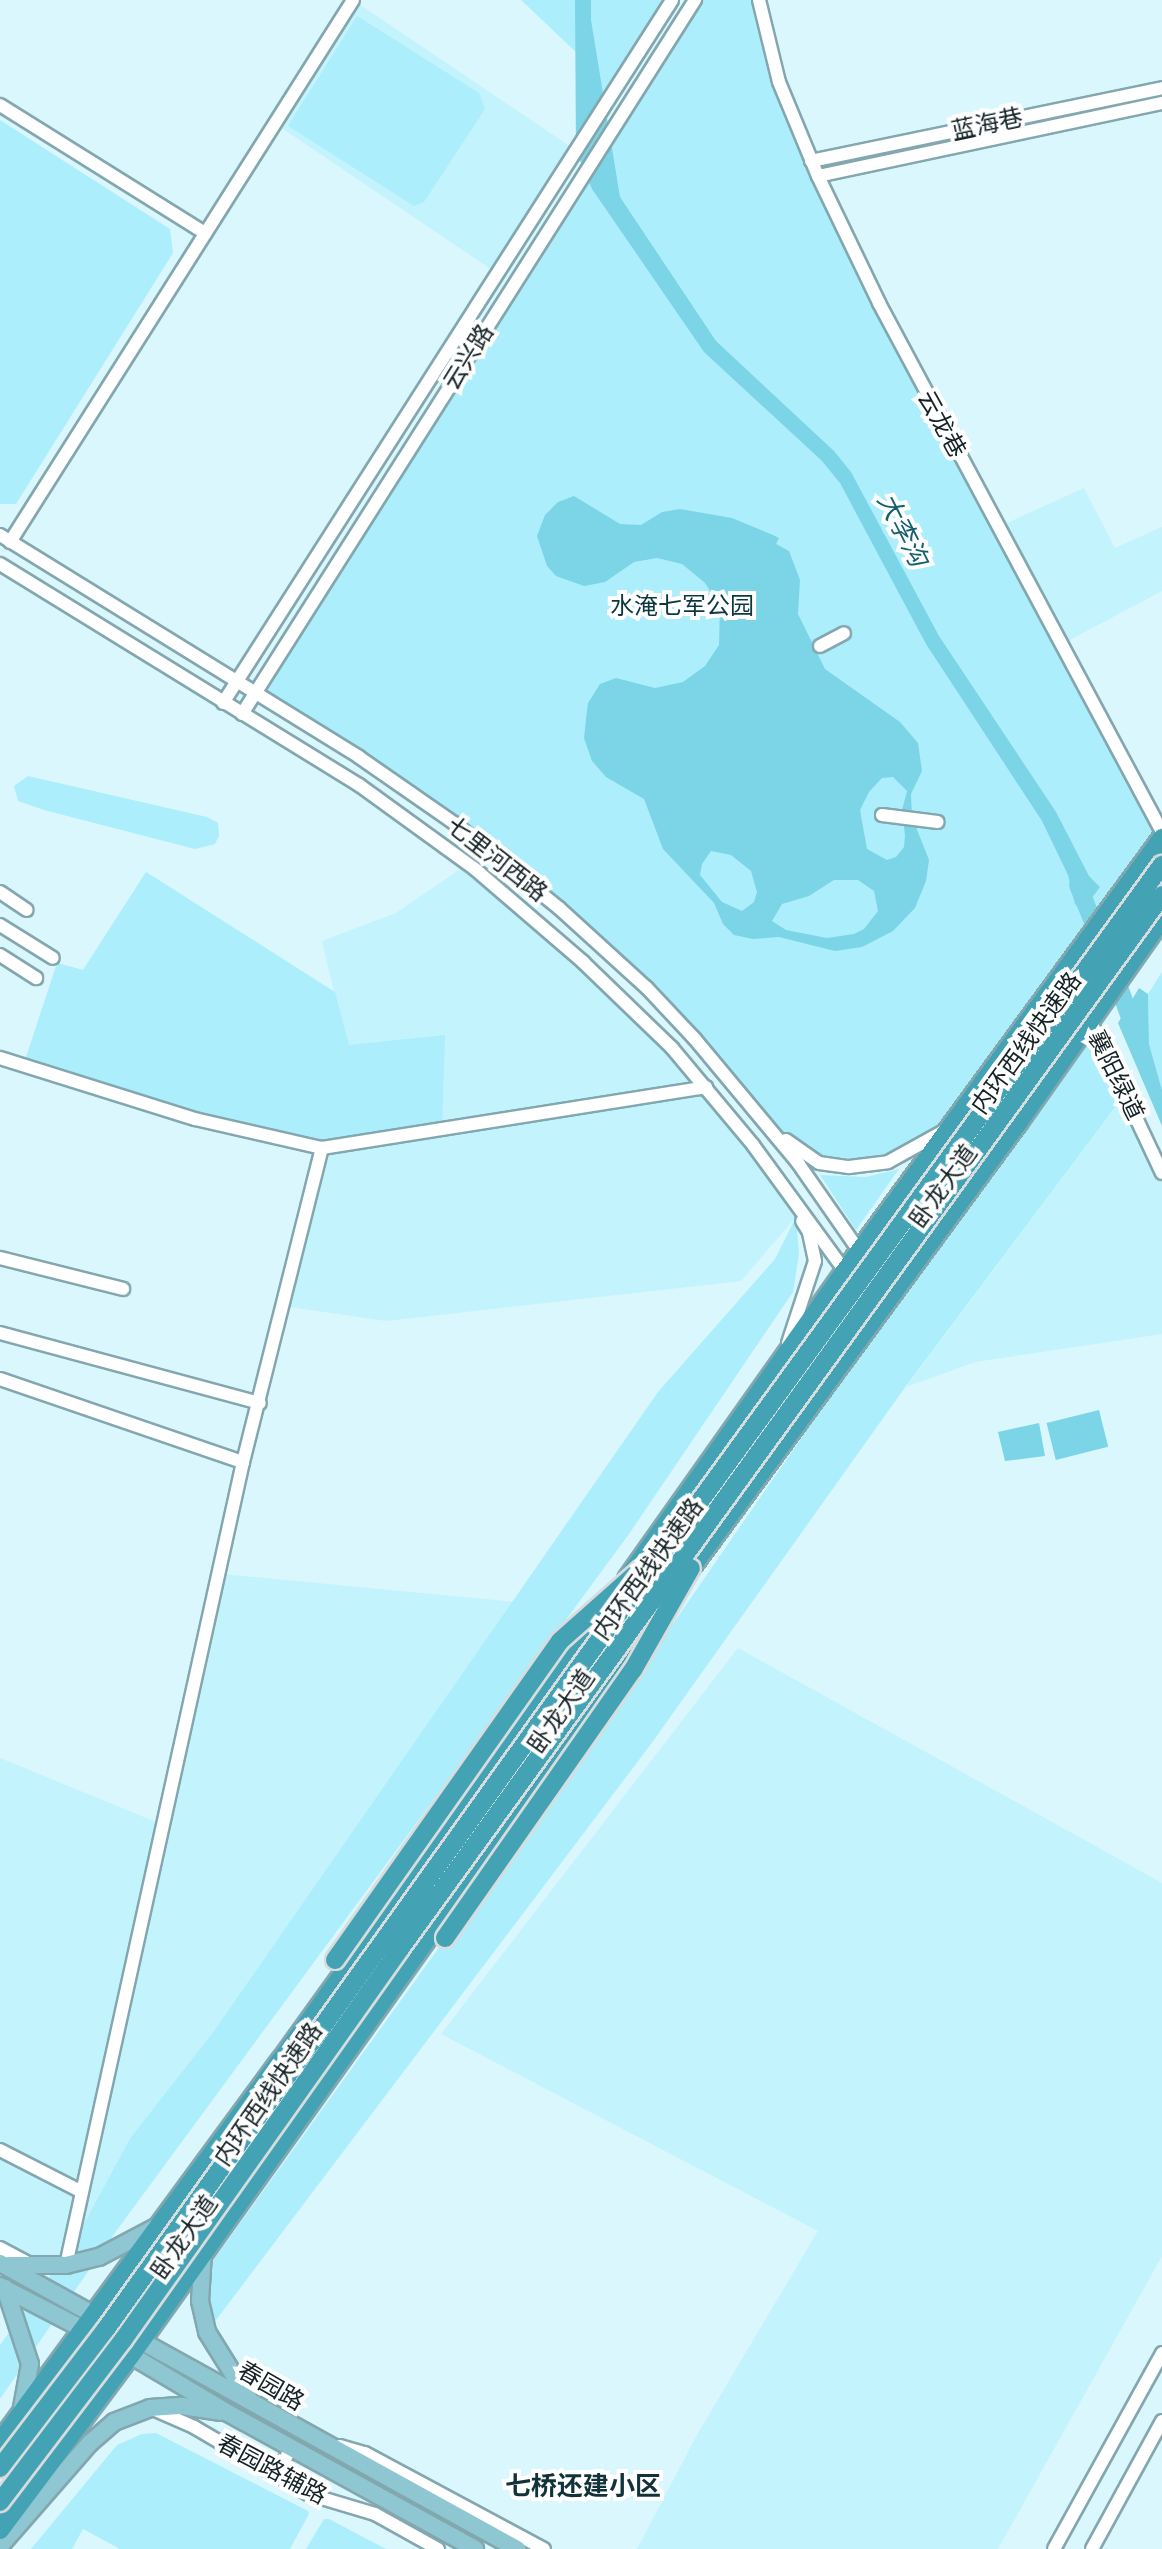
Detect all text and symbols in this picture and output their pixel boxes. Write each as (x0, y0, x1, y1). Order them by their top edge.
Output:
street label: 蓝海巷 (949, 102, 1025, 146)
street label: 云兴路 (437, 319, 499, 395)
street label: 云龙巷 (912, 386, 972, 462)
water label: 大李沟 (870, 488, 934, 572)
park label: 水淹七军公园 (610, 592, 754, 620)
street label: 七里河西路 (441, 811, 553, 907)
street label: 内环西线快速路 (965, 967, 1087, 1119)
street label: 襄阳绿道 (1082, 1026, 1150, 1124)
street label: 卧龙大道 (903, 1139, 983, 1233)
street label: 内环西线快速路 (587, 1493, 709, 1645)
street label: 卧龙大道 (522, 1663, 600, 1759)
street label: 内环西线快速路 (208, 2017, 328, 2171)
street label: 卧龙大道 (145, 2189, 223, 2285)
street label: 春园路 (233, 2356, 309, 2416)
street label: 春园路辅路 (212, 2428, 332, 2510)
district label: 七桥还建小区 (505, 2471, 661, 2503)

